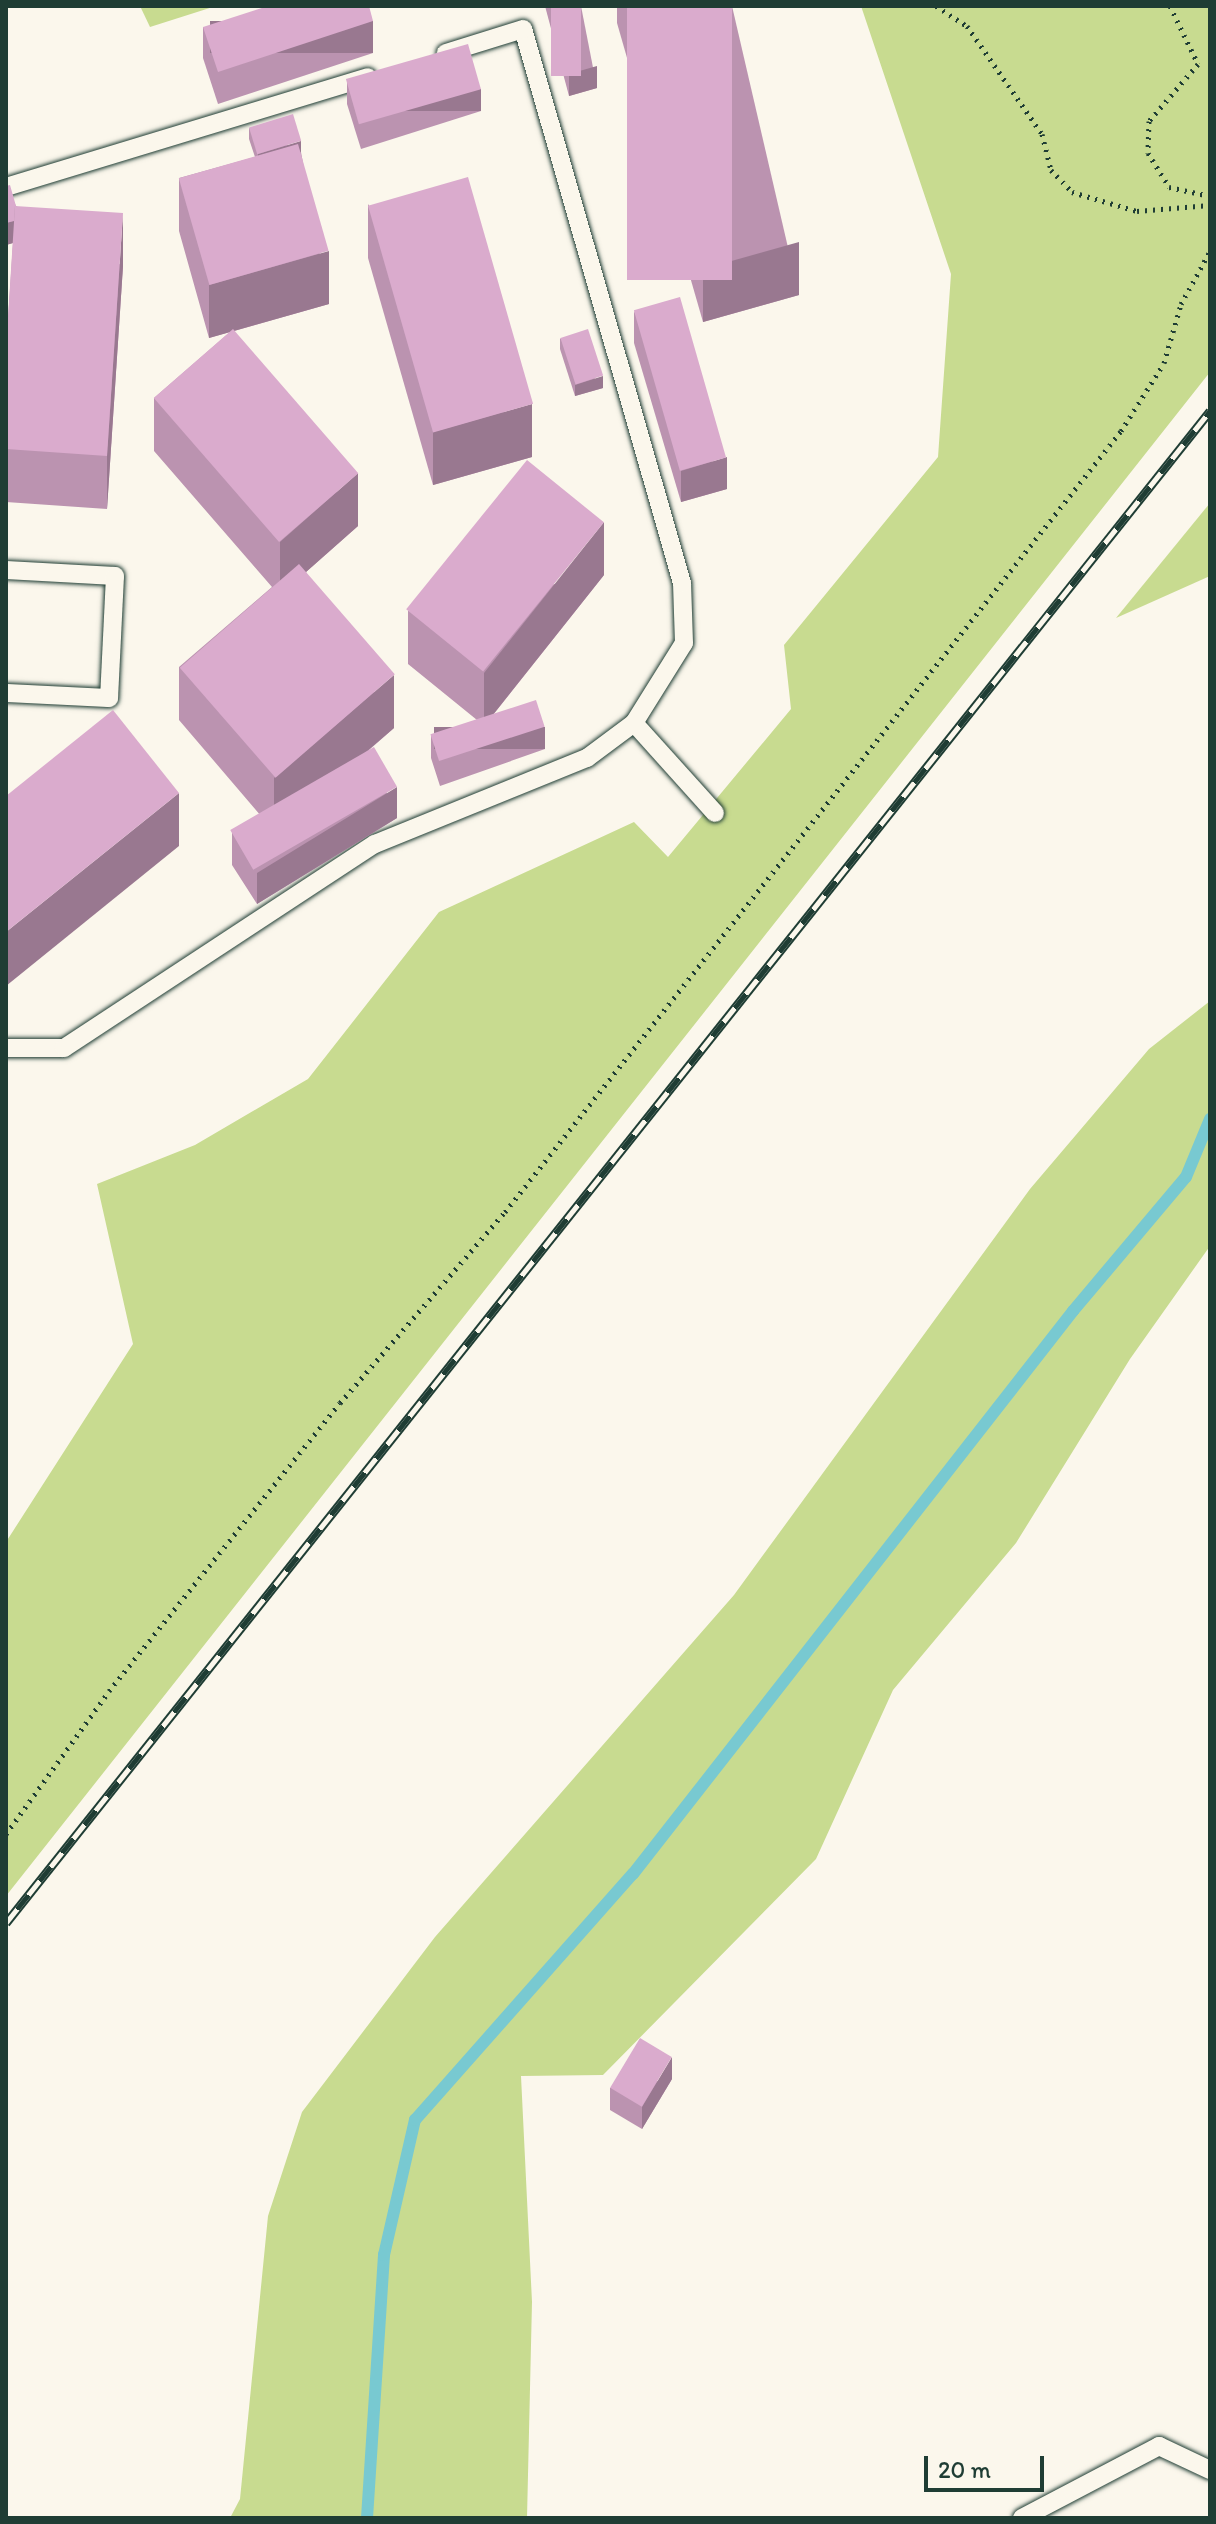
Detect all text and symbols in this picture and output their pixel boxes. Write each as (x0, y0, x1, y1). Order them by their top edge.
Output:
scale bar (928, 2440, 1048, 2490)
text: 20 m (938, 2455, 991, 2484)

